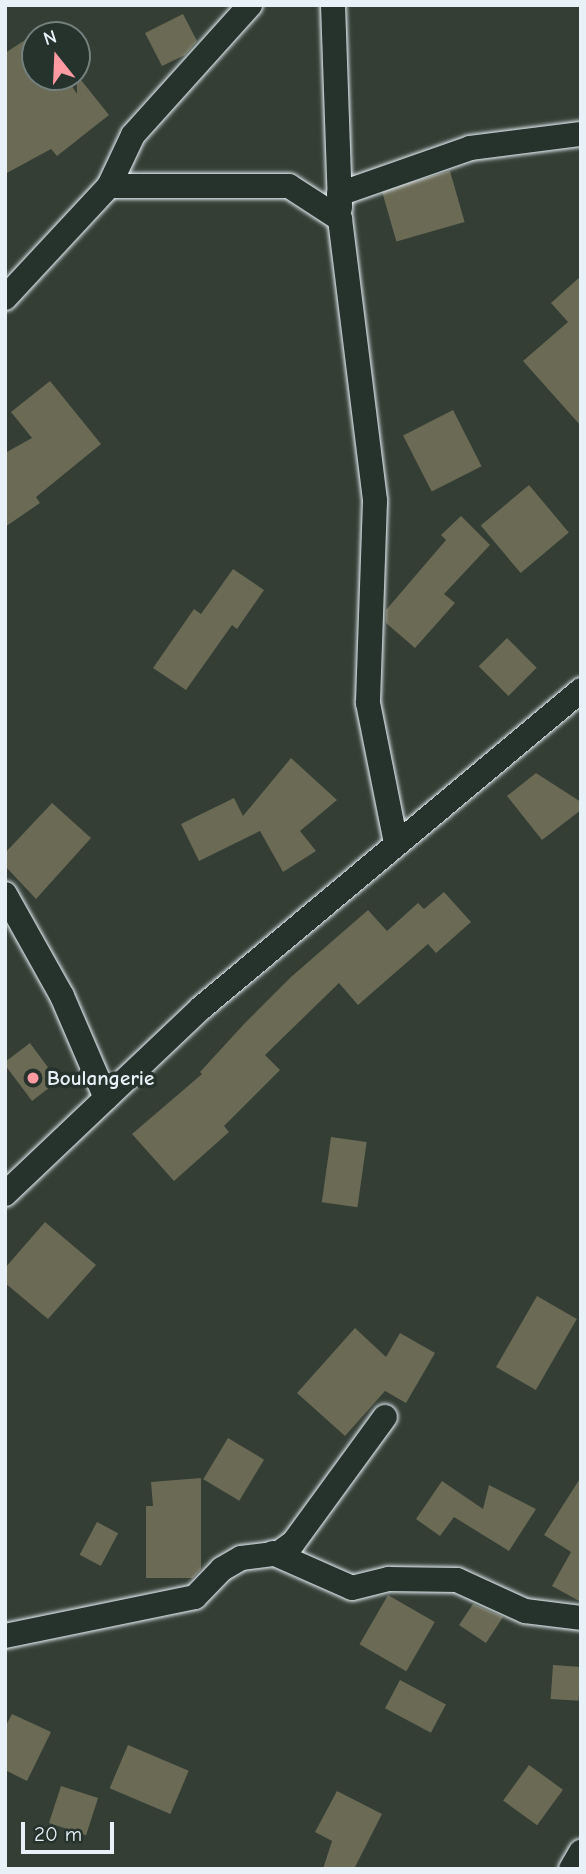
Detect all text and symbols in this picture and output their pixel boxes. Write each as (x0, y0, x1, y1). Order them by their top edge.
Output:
north arrow (21, 21, 91, 91)
text: N (41, 26, 59, 50)
place label: Boulangerie (47, 1065, 154, 1091)
marker: Boulangerie (25, 1070, 41, 1086)
scale bar (24, 1808, 117, 1852)
text: 20 m (34, 1822, 82, 1846)

